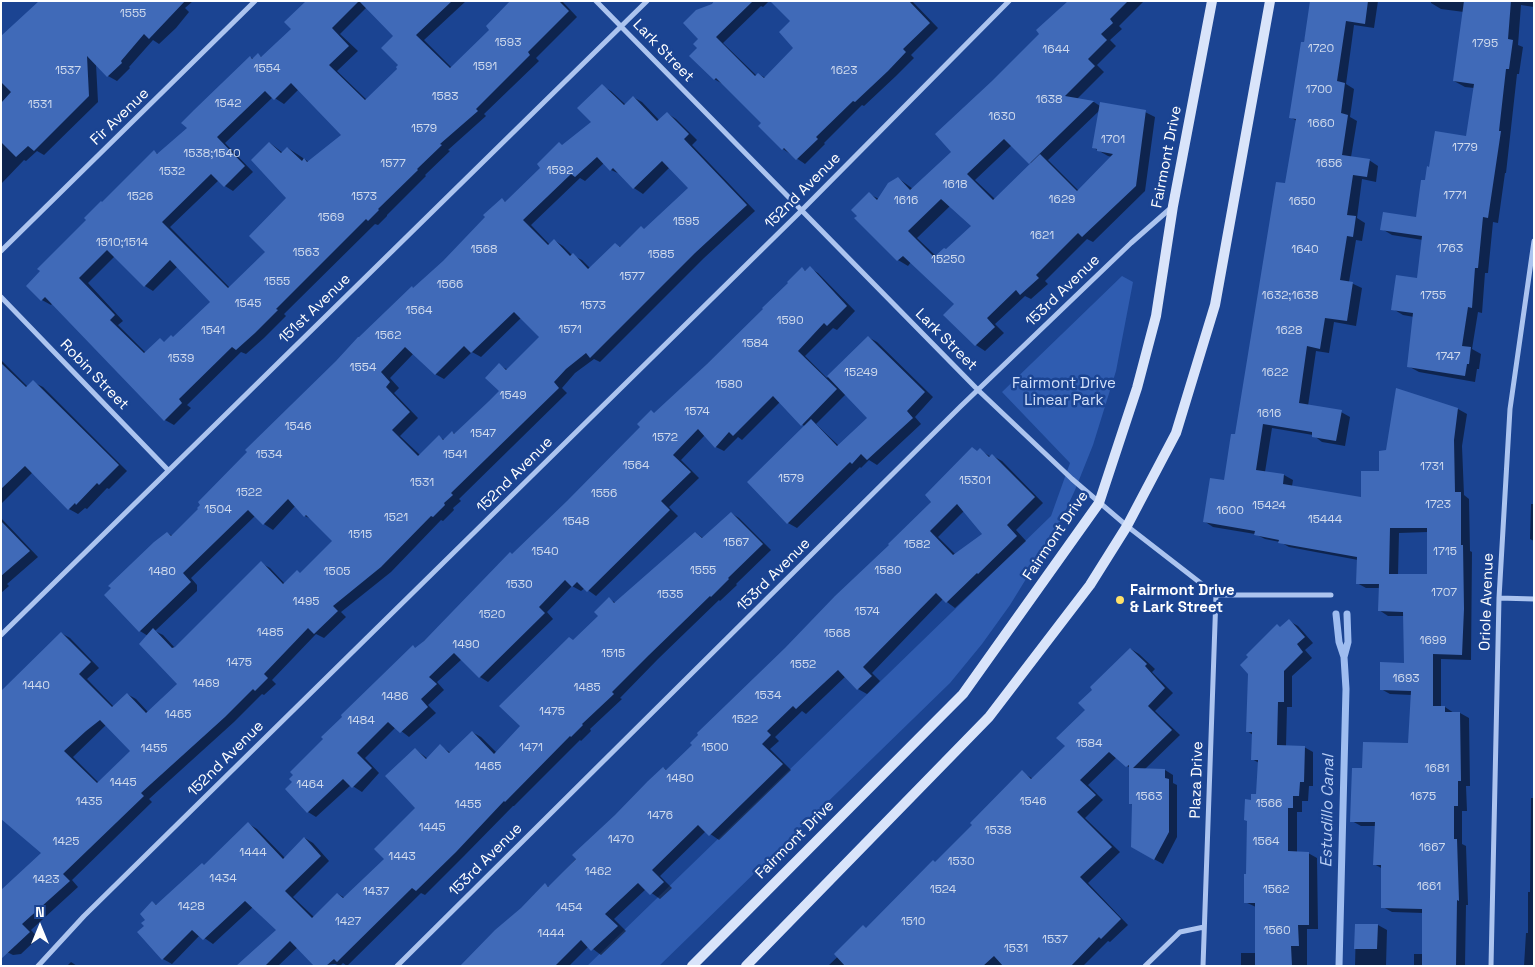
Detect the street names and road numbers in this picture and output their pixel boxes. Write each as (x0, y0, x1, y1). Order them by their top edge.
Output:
street label: Lark Street (629, 16, 697, 86)
street label: Fir Avenue (87, 85, 153, 149)
street label: Fairmont Drive (1148, 104, 1186, 210)
street label: 152nd Avenue (761, 149, 845, 233)
street label: 153rd Avenue (1022, 251, 1104, 331)
street label: 151st Avenue (275, 270, 355, 348)
street label: Lark Street (911, 305, 981, 375)
street label: Robin Street (56, 336, 132, 414)
street label: 152nd Avenue (473, 433, 557, 517)
street label: Fairmont Drive (1020, 488, 1092, 584)
street label: 153rd Avenue (734, 535, 814, 615)
street label: Oriole Avenue (1476, 553, 1498, 651)
street label: 152nd Avenue (184, 717, 268, 801)
street label: Plaza Drive (1187, 741, 1207, 819)
street label: Fairmont Drive (752, 797, 838, 883)
street label: 153rd Avenue (446, 820, 526, 900)

